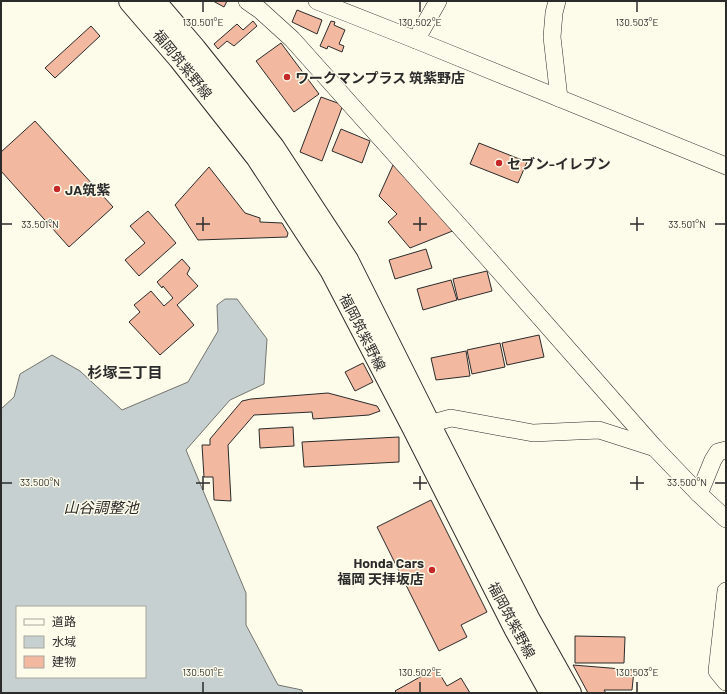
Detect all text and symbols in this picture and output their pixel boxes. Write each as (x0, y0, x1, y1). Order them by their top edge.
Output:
text: 130.501°E (183, 16, 223, 28)
text: 130.502°E (398, 16, 442, 28)
text: 130.503°E (616, 16, 658, 28)
street label: 福岡筑紫野線 (150, 26, 216, 102)
place label: ワークマンプラス 筑紫野店 (295, 69, 465, 86)
marker: ワークマンプラス 筑紫野店 (282, 72, 292, 82)
place label: セブン-イレブン (507, 155, 611, 172)
marker: セブン-イレブン (494, 158, 504, 168)
place label: JA筑紫 (65, 181, 110, 198)
marker: JA筑紫 (52, 184, 62, 194)
text: 33.501°N (21, 218, 59, 230)
text: 33.501°N (668, 218, 706, 230)
street label: 福岡筑紫野線 (336, 291, 390, 373)
district label: 杉塚三丁目 (87, 363, 163, 381)
text: 33.500°N (20, 476, 60, 488)
text: 33.500°N (667, 476, 707, 488)
water label: 山谷調整池 (63, 498, 140, 516)
place label: Honda Cars 福岡 天拝坂店 (337, 554, 424, 587)
marker: Honda Cars 福岡 天拝坂店 (427, 565, 437, 575)
street label: 福岡筑紫野線 (485, 579, 539, 661)
legend (16, 606, 146, 678)
text: 道路 (52, 614, 76, 628)
text: 水域 (52, 634, 76, 648)
text: 建物 (52, 654, 76, 668)
text: 130.501°E (183, 666, 223, 678)
text: 130.502°E (398, 666, 442, 678)
text: 130.503°E (616, 666, 658, 678)

